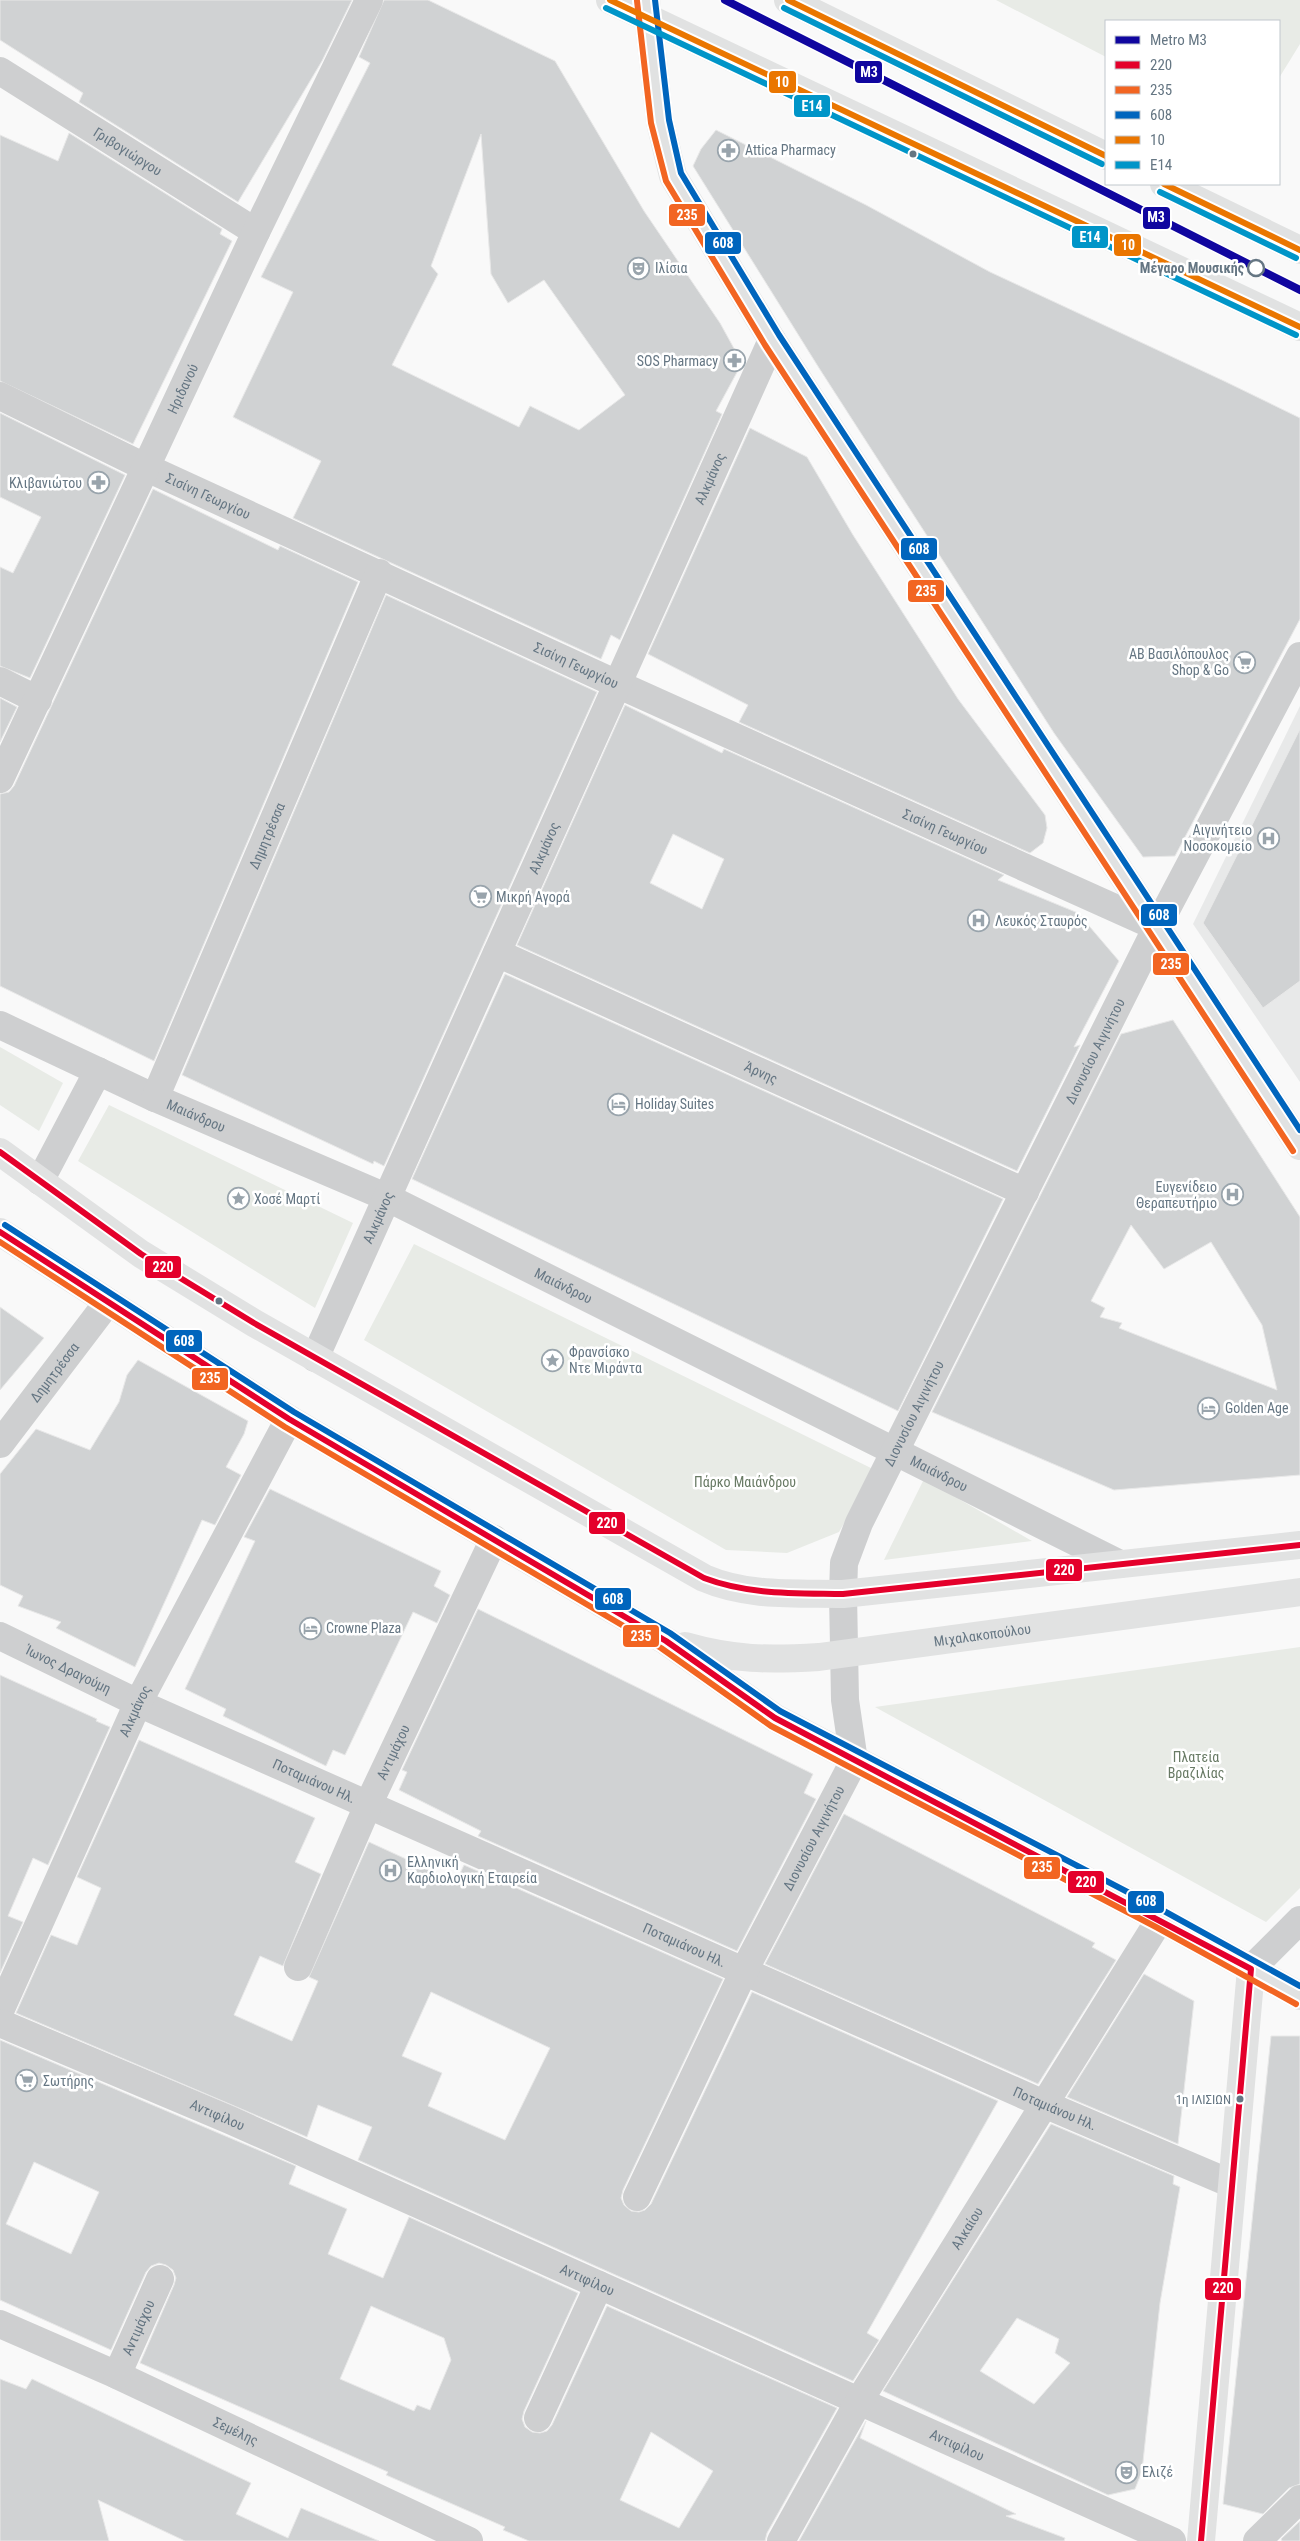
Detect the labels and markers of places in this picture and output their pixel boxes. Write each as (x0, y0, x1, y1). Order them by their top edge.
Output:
pharmacy icon: Attica Pharmacy (717, 138, 741, 162)
place label: Attica Pharmacy (745, 142, 836, 158)
unlabelled marker (908, 149, 918, 159)
theatre icon: Ιλίσια (627, 256, 651, 280)
marker: Μέγαρο Μουσικής (1247, 259, 1265, 277)
place label: Ιλίσια (655, 260, 688, 276)
place label: Μέγαρο Μουσικής (1140, 260, 1244, 276)
pharmacy icon: SOS Pharmacy (722, 349, 746, 373)
place label: SOS Pharmacy (637, 353, 718, 369)
pharmacy icon: Κλιβανιώτου (86, 471, 110, 495)
place label: Κλιβανιώτου (9, 475, 82, 491)
place label: ΑΒ Βασιλόπουλος Shop & Go (1129, 646, 1229, 678)
supermarket icon: ΑΒ Βασιλόπουλος Shop & Go (1233, 650, 1257, 674)
place label: Αιγινήτειο Νοσοκομείο (1184, 822, 1252, 854)
hospital icon: Αιγινήτειο Νοσοκομείο (1256, 826, 1280, 850)
supermarket icon: Μικρή Αγορά (468, 885, 492, 909)
place label: Μικρή Αγορά (496, 889, 570, 905)
hospital icon: Λευκός Σταυρός (967, 909, 991, 933)
place label: Λευκός Σταυρός (995, 913, 1088, 929)
hotel icon: Holiday Suites (607, 1092, 631, 1116)
place label: Holiday Suites (635, 1096, 714, 1112)
place label: Ευγενίδειο Θεραπευτήριο (1136, 1179, 1217, 1211)
hospital icon: Ευγενίδειο Θεραπευτήριο (1221, 1183, 1245, 1207)
place icon: Χοσέ Μαρτί (226, 1187, 250, 1211)
place label: Χοσέ Μαρτί (254, 1191, 320, 1207)
unlabelled marker (214, 1296, 224, 1306)
place label: Φρανσίσκο Ντε Μιράντα (569, 1344, 642, 1376)
place icon: Φρανσίσκο Ντε Μιράντα (541, 1348, 565, 1372)
hotel icon: Golden Age (1197, 1396, 1221, 1420)
place label: Golden Age (1225, 1400, 1289, 1416)
hotel icon: Crowne Plaza (298, 1616, 322, 1640)
place label: Crowne Plaza (326, 1620, 401, 1636)
place label: Ελληνική Καρδιολογική Εταιρεία (407, 1854, 537, 1886)
hospital icon: Ελληνική Καρδιολογική Εταιρεία (379, 1858, 403, 1882)
supermarket icon: Σωτήρης (15, 2069, 39, 2093)
place label: Σωτήρης (43, 2073, 94, 2089)
place label: 1η ΙΛΙΣΙΩΝ (1176, 2092, 1231, 2107)
marker: 1η ΙΛΙΣΙΩΝ (1235, 2094, 1245, 2104)
theatre icon: Ελιζέ (1114, 2460, 1138, 2484)
place label: Ελιζέ (1142, 2464, 1173, 2480)

